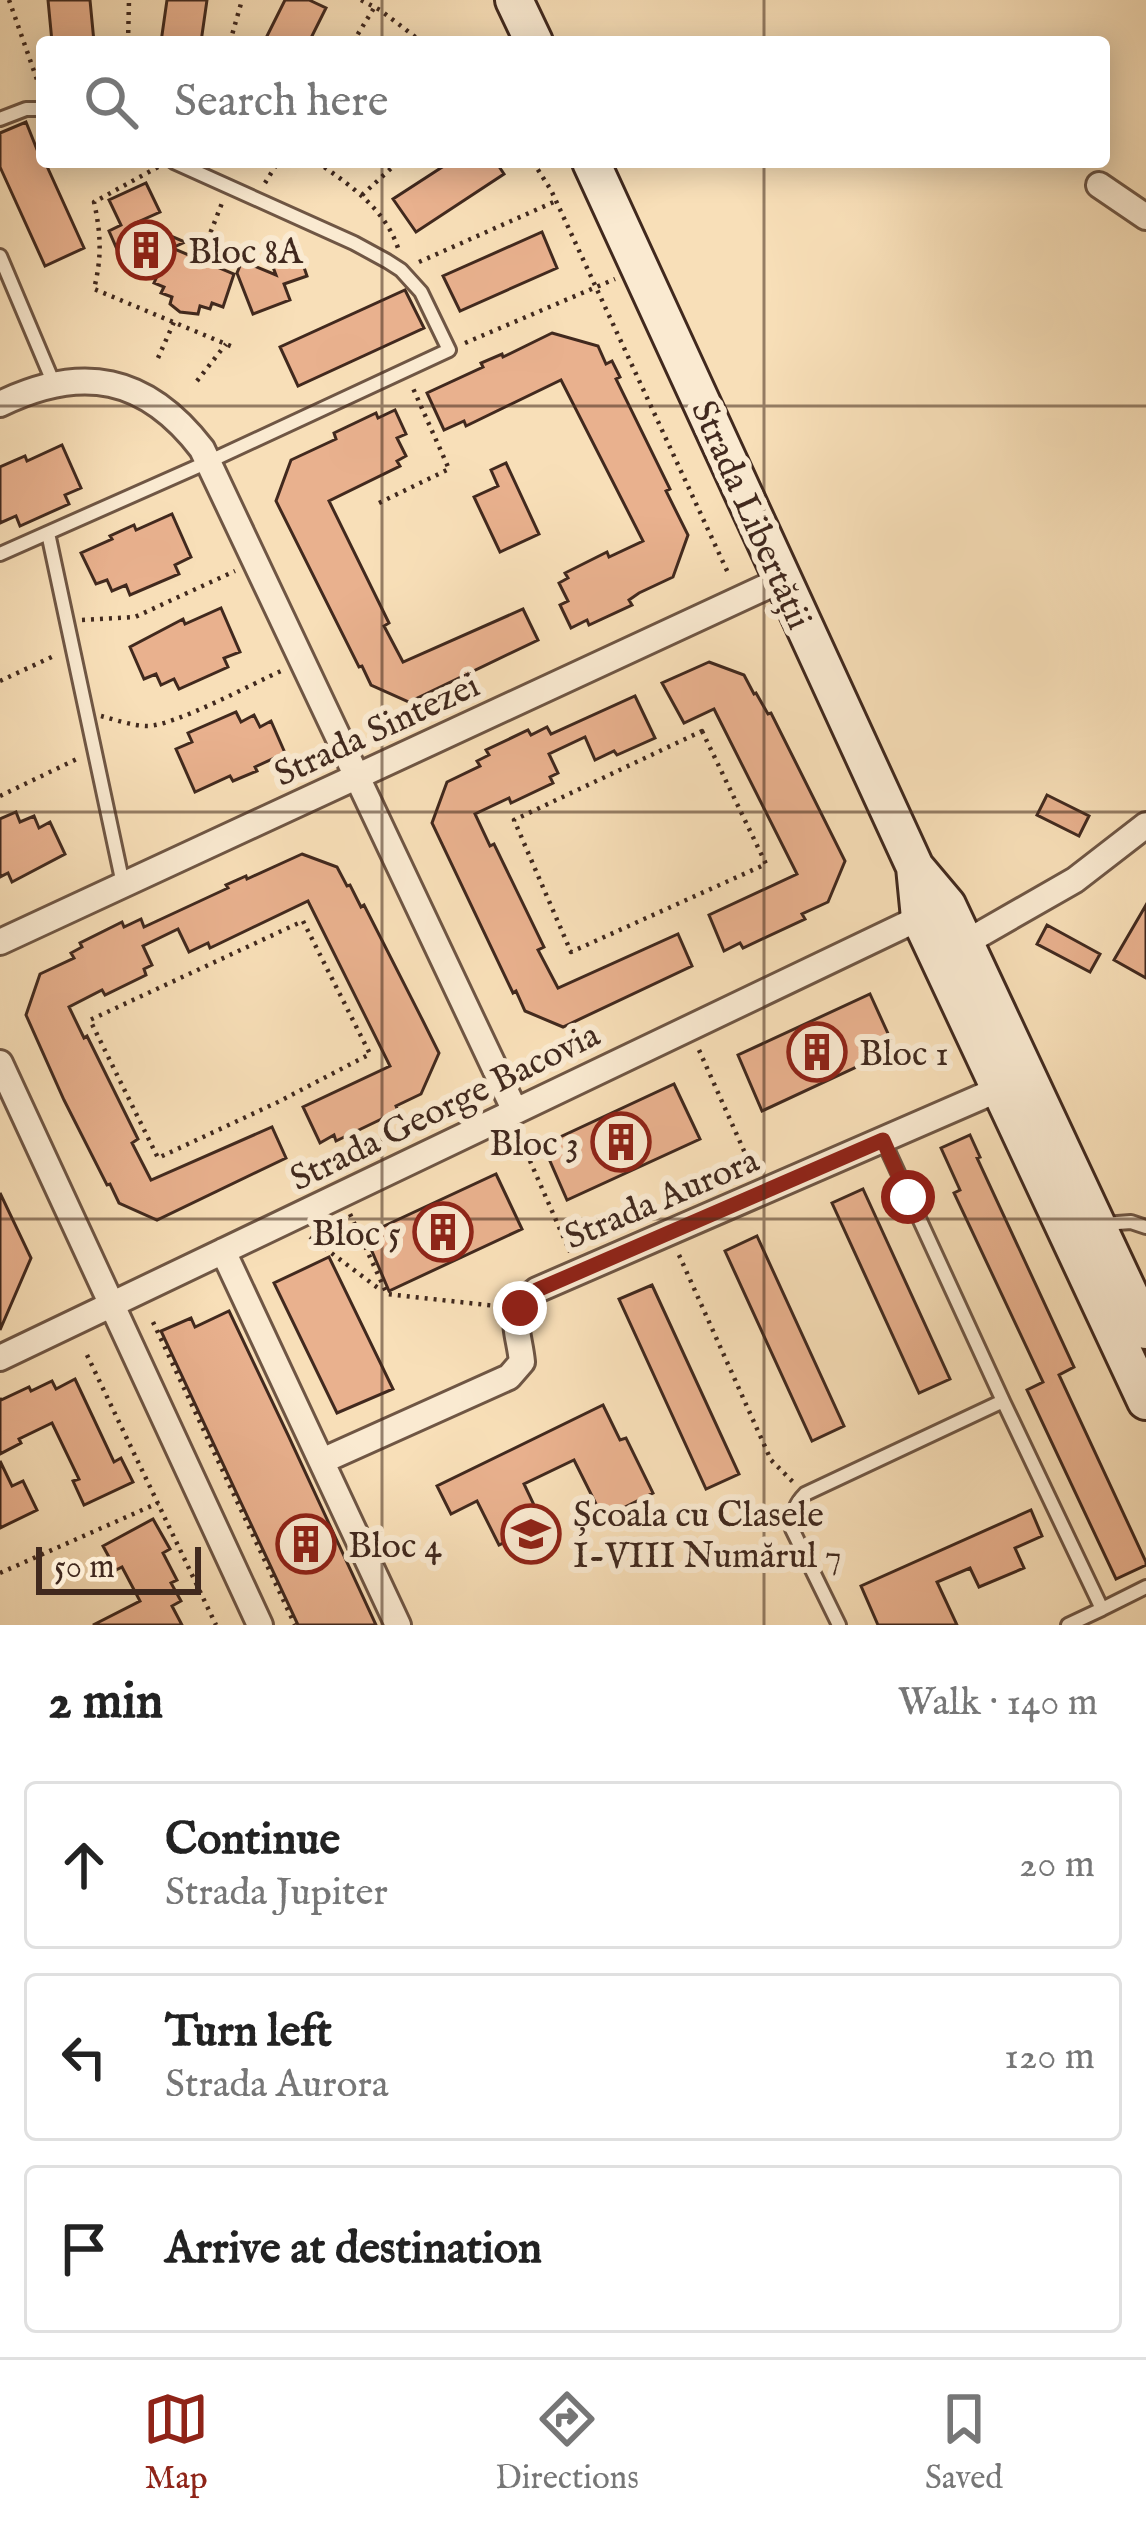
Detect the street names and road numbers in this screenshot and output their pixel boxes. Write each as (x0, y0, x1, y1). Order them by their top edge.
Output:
street label: Strada Libertății (679, 394, 821, 637)
street label: Strada Sintezei (267, 663, 487, 798)
street label: Strada George Bacovia (283, 1013, 608, 1203)
street label: Strada Aurora (558, 1138, 767, 1261)

